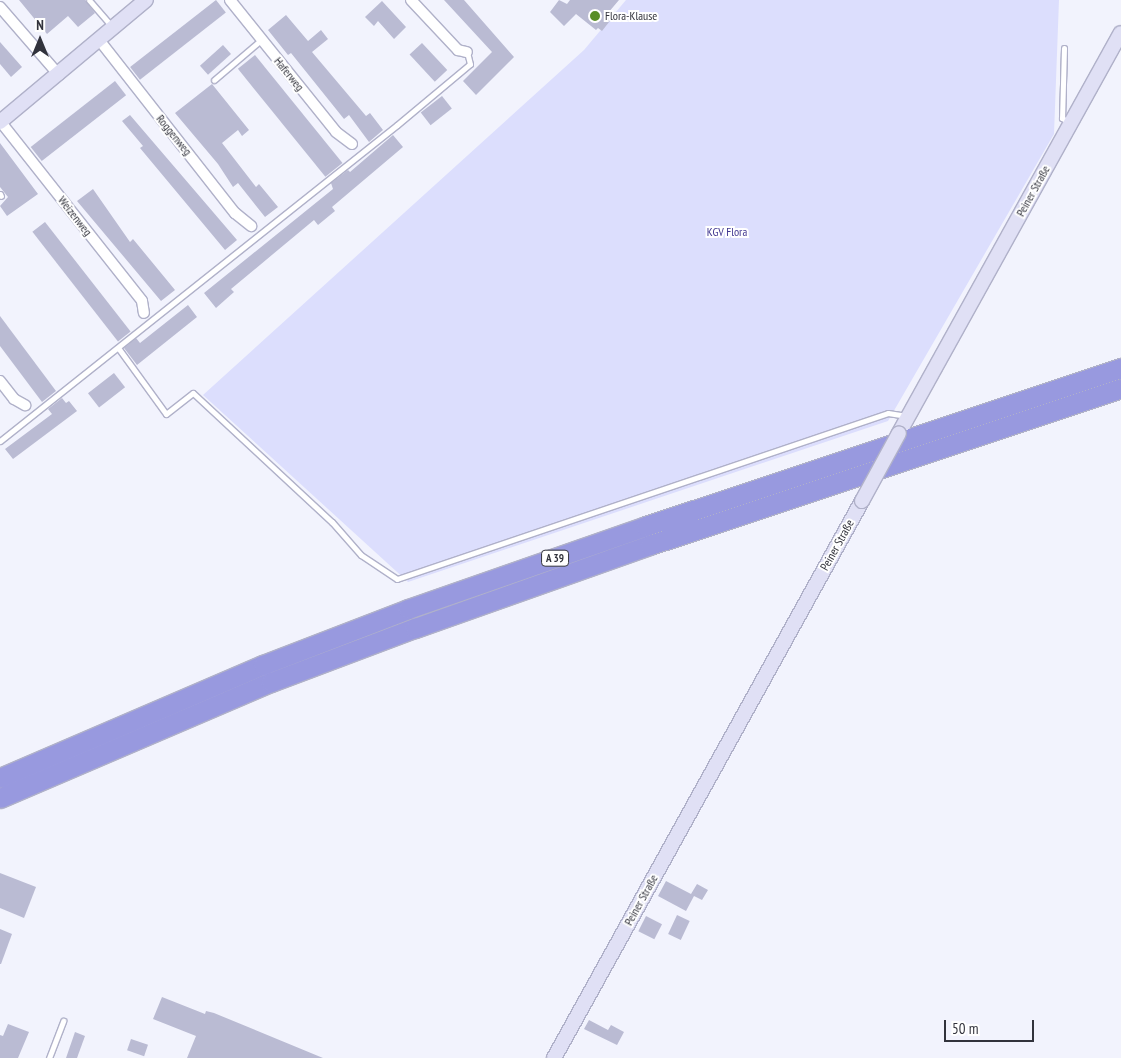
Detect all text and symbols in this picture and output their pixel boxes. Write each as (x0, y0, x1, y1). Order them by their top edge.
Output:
place label: Flora-Klause (605, 9, 657, 23)
marker: Flora-Klause (589, 10, 601, 22)
north arrow (15, 15, 65, 65)
text: N (36, 16, 44, 34)
street label: Haferweg (271, 54, 307, 94)
street label: Roggenweg (153, 112, 195, 158)
street label: Peiner Straße (1013, 163, 1053, 219)
street label: Weizenweg (55, 193, 95, 239)
park label: KGV Flora (707, 225, 747, 239)
street label: Peiner Straße (817, 517, 857, 573)
road number: A 39 (540, 550, 570, 566)
street label: Peiner Straße (621, 872, 661, 928)
scale bar (946, 1010, 1036, 1042)
text: 50 m (952, 1019, 978, 1038)

